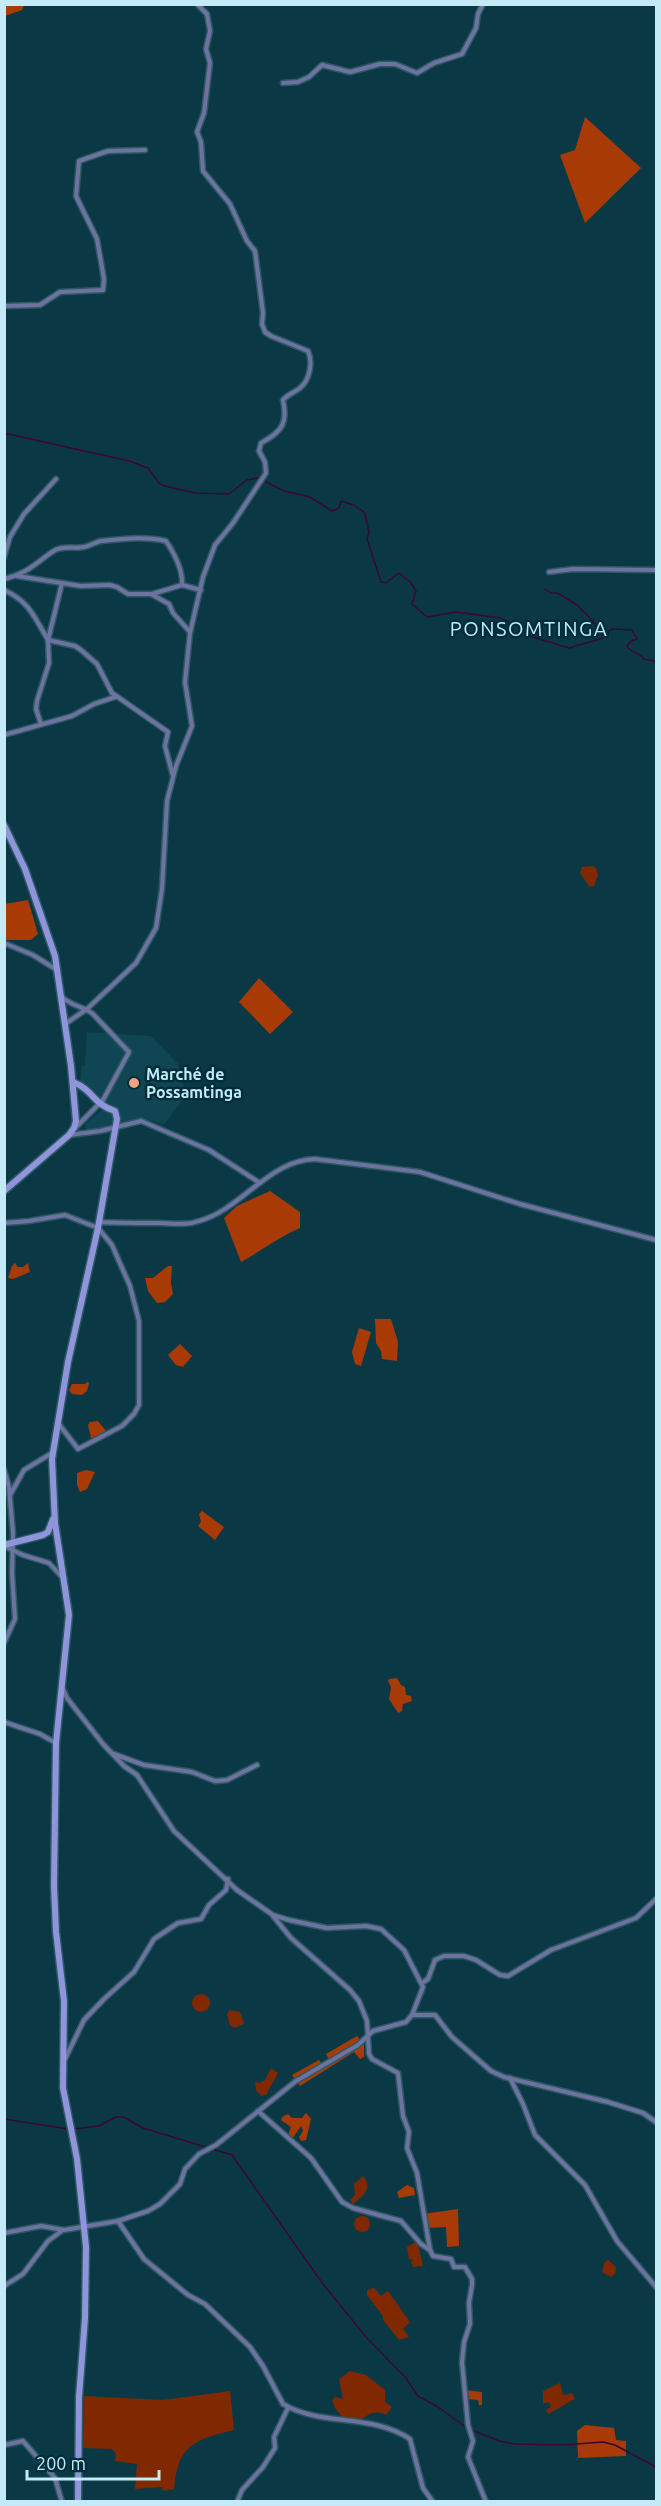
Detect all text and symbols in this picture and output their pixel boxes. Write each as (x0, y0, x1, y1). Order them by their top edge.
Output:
district label: PONSOMTINGA (450, 617, 608, 640)
place label: Marché de Possamtinga (146, 1065, 242, 1101)
marker: Marché de Possamtinga (127, 1076, 141, 1090)
scale bar (27, 2443, 159, 2481)
text: 200 m (36, 2453, 86, 2473)

